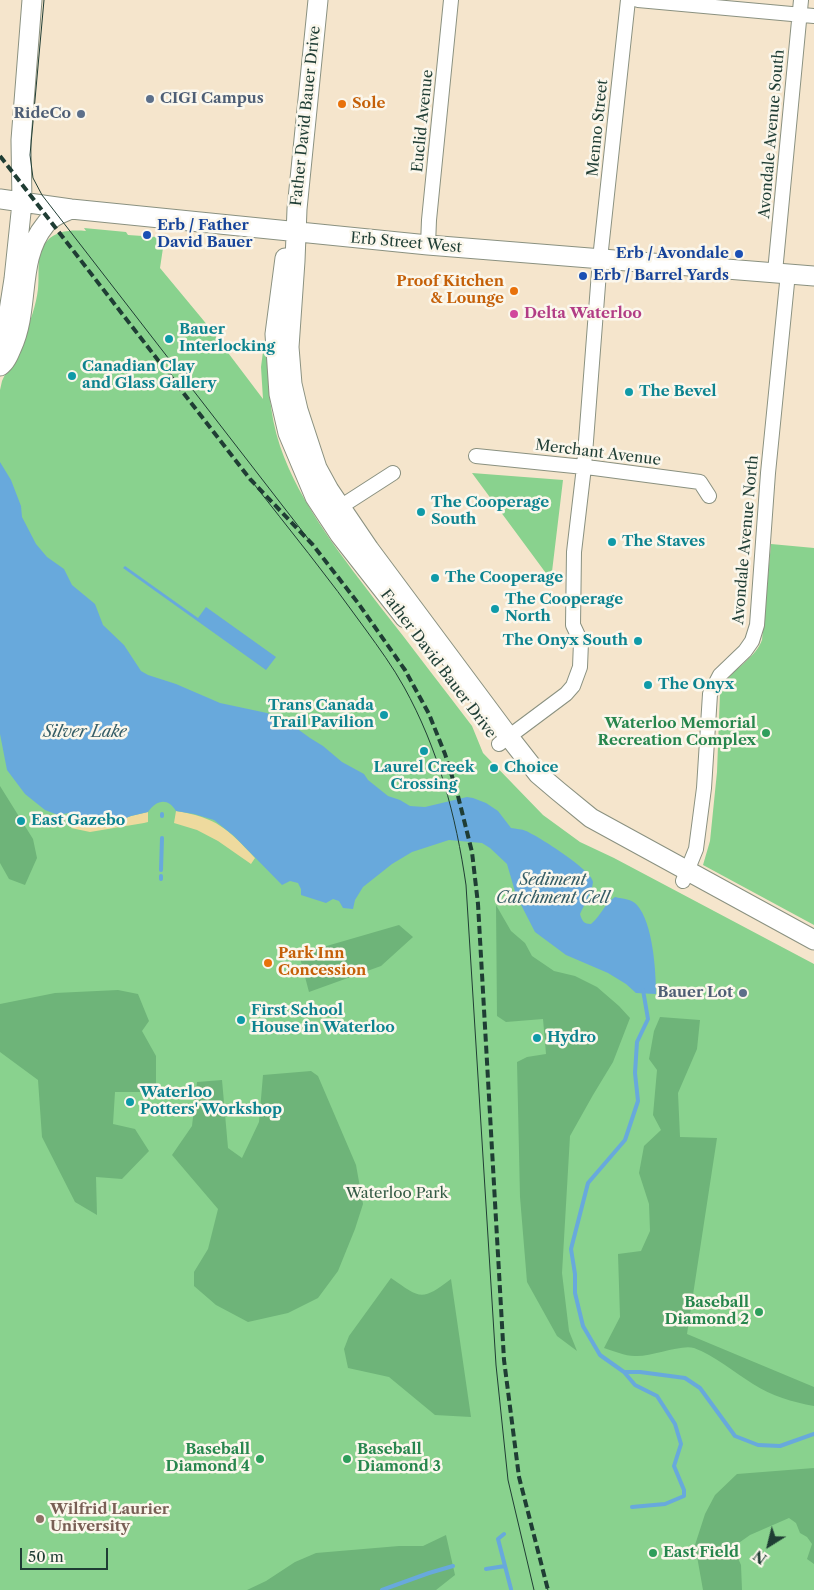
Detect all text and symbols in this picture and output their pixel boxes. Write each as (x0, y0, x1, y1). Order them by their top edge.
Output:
street label: Father David Bauer Drive (288, 25, 324, 207)
street label: Avondale Avenue South (756, 49, 788, 219)
street label: Euclid Avenue (409, 69, 437, 173)
street label: Menno Street (584, 78, 612, 178)
place label: CIGI Campus (160, 90, 264, 108)
marker: CIGI Campus (144, 93, 156, 105)
place label: Sole (352, 95, 385, 113)
marker: Sole (336, 98, 348, 110)
place label: RideCo (14, 105, 71, 123)
marker: RideCo (75, 108, 87, 120)
place label: Erb / Father David Bauer (157, 217, 253, 252)
marker: Erb / Father David Bauer (141, 229, 153, 241)
street label: Erb Street West (350, 229, 462, 257)
place label: Erb / Avondale (616, 245, 729, 263)
marker: Erb / Avondale (733, 248, 745, 260)
place label: Erb / Barrel Yards (593, 267, 729, 285)
marker: Erb / Barrel Yards (577, 270, 589, 282)
place label: Proof Kitchen & Lounge (396, 273, 504, 308)
marker: Proof Kitchen & Lounge (508, 285, 520, 297)
place label: Delta Waterloo (524, 305, 642, 323)
marker: Delta Waterloo (508, 308, 520, 320)
place label: Bauer Interlocking (179, 321, 275, 356)
marker: Bauer Interlocking (163, 333, 175, 345)
place label: Canadian Clay and Glass Gallery (82, 358, 217, 393)
marker: Canadian Clay and Glass Gallery (66, 370, 78, 382)
place label: The Bevel (639, 383, 716, 401)
marker: The Bevel (623, 386, 635, 398)
street label: Merchant Avenue (534, 436, 662, 470)
street label: Avondale Avenue North (730, 455, 762, 625)
place label: The Cooperage South (431, 494, 549, 529)
marker: The Cooperage South (415, 506, 427, 518)
place label: The Staves (622, 533, 705, 551)
marker: The Staves (606, 536, 618, 548)
place label: The Cooperage (445, 569, 563, 587)
marker: The Cooperage (429, 572, 441, 584)
street label: Father David Bauer Drive (376, 586, 500, 742)
place label: The Cooperage North (505, 591, 623, 626)
marker: The Cooperage North (489, 603, 501, 615)
place label: The Onyx South (503, 632, 628, 650)
marker: The Onyx South (632, 635, 644, 647)
place label: The Onyx (658, 676, 734, 694)
marker: The Onyx (642, 679, 654, 691)
place label: Trans Canada Trail Pavilion (268, 697, 374, 732)
marker: Trans Canada Trail Pavilion (378, 709, 390, 721)
place label: Waterloo Memorial Recreation Complex (598, 715, 756, 750)
water label: Silver Lake (43, 722, 127, 742)
marker: Waterloo Memorial Recreation Complex (760, 727, 772, 739)
marker: Laurel Creek Crossing (418, 745, 430, 757)
place label: Laurel Creek Crossing (373, 759, 475, 794)
place label: Choice (504, 759, 558, 777)
marker: Choice (488, 762, 500, 774)
place label: East Gazebo (31, 812, 125, 830)
marker: East Gazebo (15, 815, 27, 827)
water label: Sediment Catchment Cell (496, 870, 610, 908)
place label: Park Inn Concession (278, 945, 366, 980)
marker: Park Inn Concession (262, 957, 274, 969)
place label: Bauer Lot (657, 984, 733, 1002)
marker: Bauer Lot (737, 987, 749, 999)
place label: First School House in Waterloo (251, 1002, 395, 1037)
marker: First School House in Waterloo (235, 1014, 247, 1026)
place label: Hydro (547, 1029, 596, 1047)
marker: Hydro (531, 1032, 543, 1044)
place label: Waterloo Potters' Workshop (140, 1084, 282, 1119)
marker: Waterloo Potters' Workshop (124, 1096, 136, 1108)
park label: Waterloo Park (346, 1185, 448, 1203)
place label: Baseball Diamond 2 (665, 1294, 749, 1329)
marker: Baseball Diamond 2 (753, 1306, 765, 1318)
place label: Baseball Diamond 4 (166, 1441, 250, 1476)
place label: Baseball Diamond 3 (357, 1441, 441, 1476)
marker: Baseball Diamond 4 (254, 1453, 266, 1465)
marker: Baseball Diamond 3 (341, 1453, 353, 1465)
place label: Wilfrid Laurier University (50, 1501, 169, 1536)
marker: Wilfrid Laurier University (34, 1513, 46, 1525)
north arrow (744, 1520, 794, 1570)
scale bar (22, 1538, 110, 1570)
place label: East Field (663, 1544, 739, 1562)
text: N (750, 1546, 770, 1568)
text: 50 m (28, 1547, 64, 1566)
marker: East Field (647, 1547, 659, 1559)

